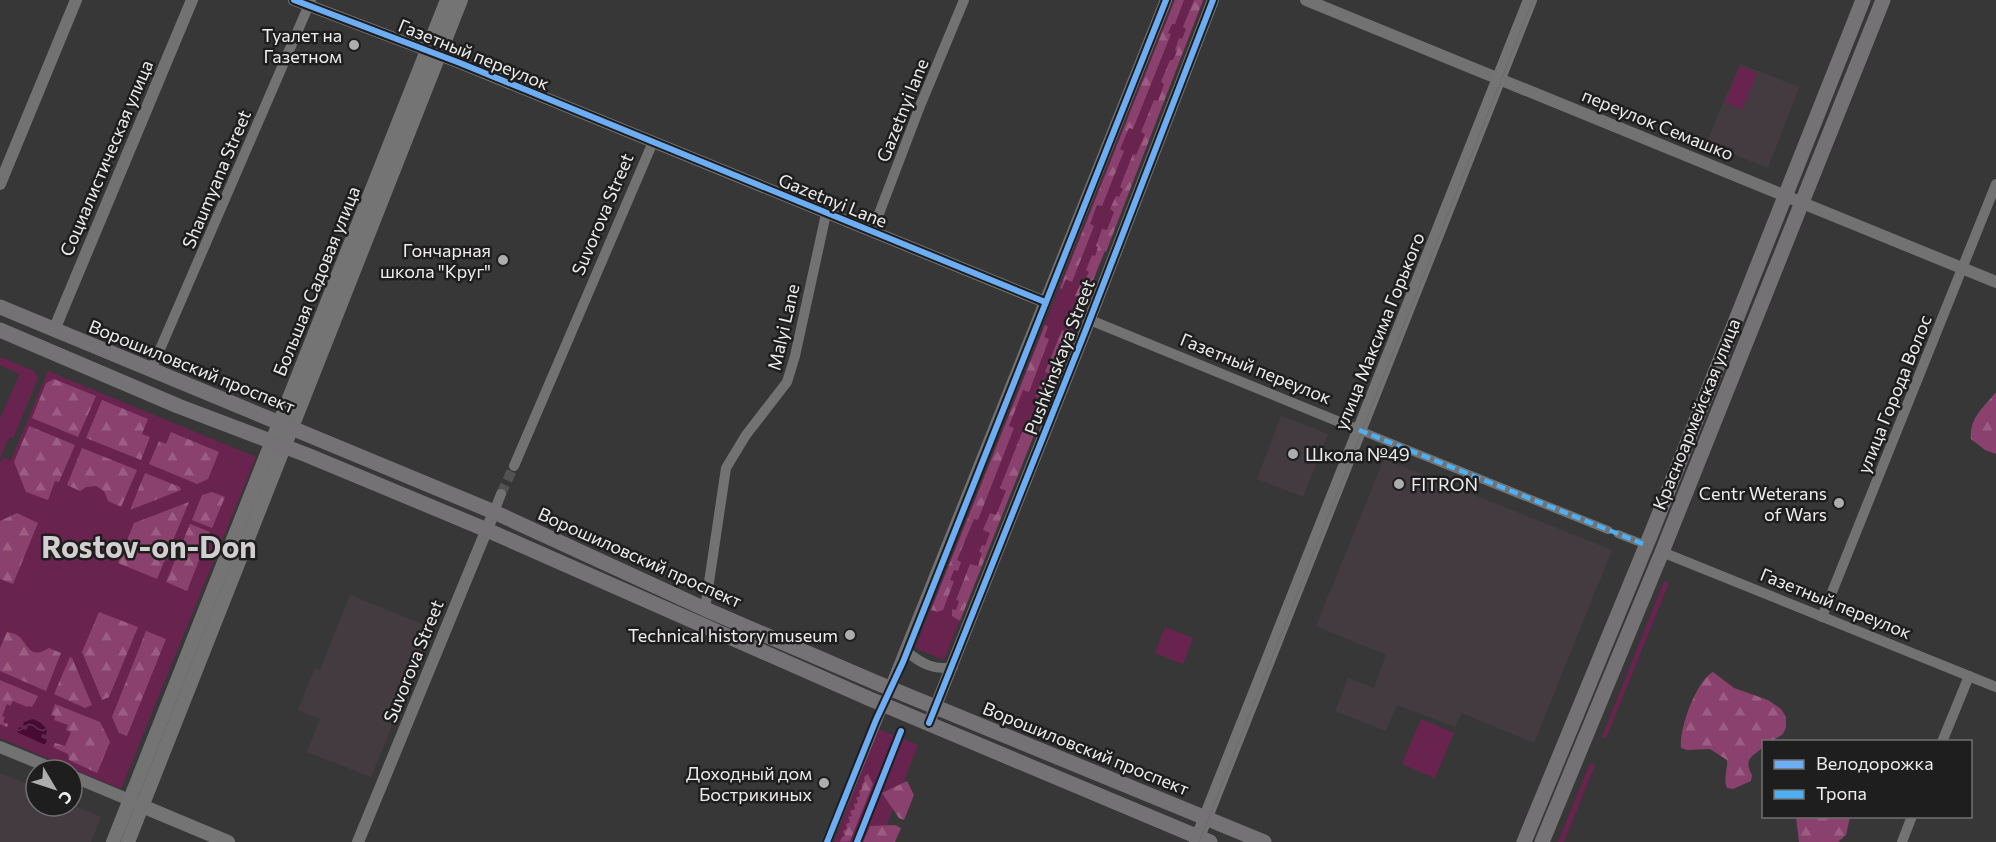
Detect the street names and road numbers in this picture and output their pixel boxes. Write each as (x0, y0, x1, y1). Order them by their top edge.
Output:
street label: Газетный переулок (395, 14, 553, 94)
street label: Gazetnyi lane (871, 55, 933, 165)
street label: Социалистическая улица (55, 57, 157, 259)
street label: переулок Семашко (1579, 84, 1737, 164)
street label: Shaumyana Street (177, 106, 255, 252)
street label: Suvorova Street (566, 150, 638, 278)
street label: Gazetnyi Lane (775, 168, 891, 232)
street label: Большая Садовая улица (268, 183, 364, 379)
street label: улица Максима Горького (1329, 229, 1429, 433)
street label: Pushkinskaya Street (1019, 276, 1099, 438)
street label: Malyi Lane (762, 282, 804, 372)
street label: улица Города Волос (1852, 311, 1936, 476)
street label: Ворошиловский проспект (86, 314, 299, 418)
street label: Красноармейская улица (1648, 315, 1744, 513)
street label: Газетный переулок (1177, 328, 1335, 408)
street label: Ворошиловский проспект (535, 502, 746, 612)
street label: Газетный переулок (1757, 563, 1915, 643)
street label: Suvorova Street (378, 596, 448, 726)
street label: Ворошиловский проспект (980, 696, 1193, 800)

